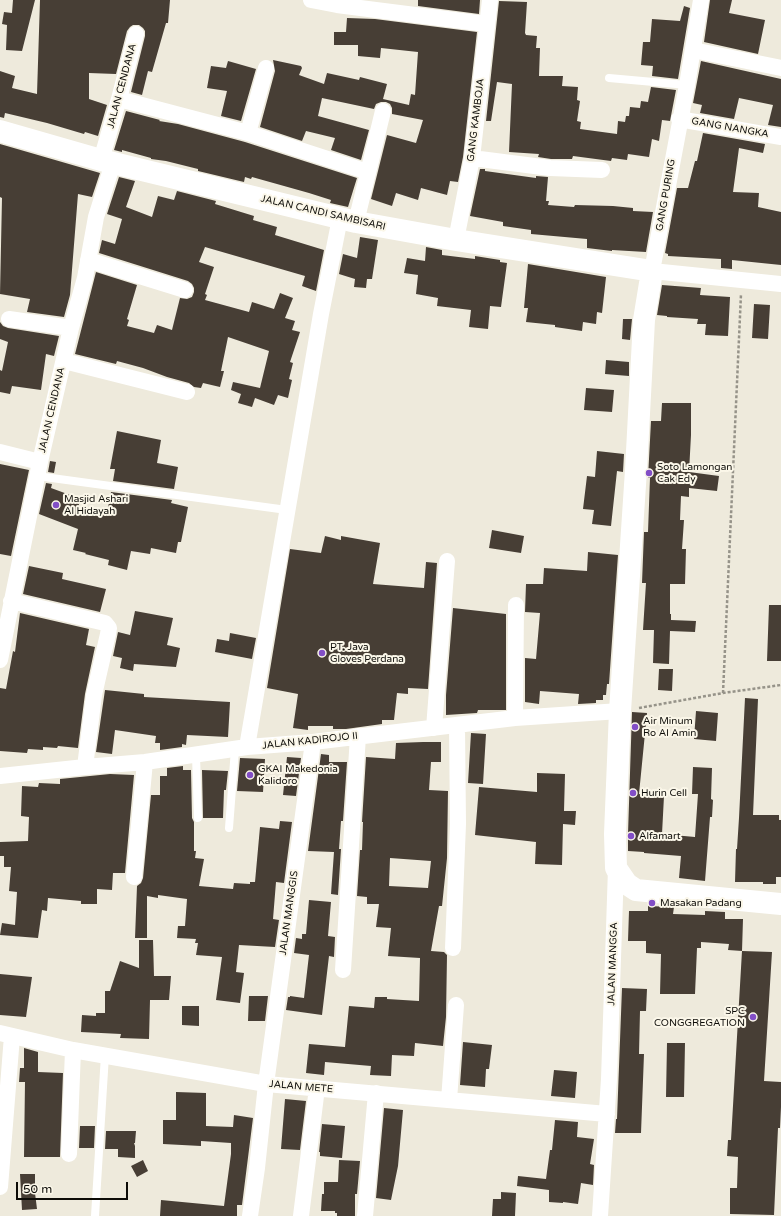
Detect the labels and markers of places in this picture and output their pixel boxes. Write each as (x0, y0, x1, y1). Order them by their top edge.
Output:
place label: Soto Lamongan Cak Edy (657, 461, 732, 484)
marker: Soto Lamongan Cak Edy (644, 468, 654, 478)
place label: Masjid Ashari Al Hidayah (64, 493, 128, 516)
marker: Masjid Ashari Al Hidayah (51, 500, 61, 510)
place label: PT. Java Gloves Perdana (330, 641, 404, 664)
marker: PT. Java Gloves Perdana (317, 648, 327, 658)
place label: Air Minum Ro Al Amin (643, 715, 696, 738)
marker: Air Minum Ro Al Amin (630, 722, 640, 732)
place label: GKAI Makedonia Kalidoro (258, 763, 338, 786)
marker: GKAI Makedonia Kalidoro (245, 770, 255, 780)
place label: Hurin Cell (641, 787, 687, 799)
marker: Hurin Cell (628, 788, 638, 798)
place label: Alfamart (639, 830, 681, 842)
marker: Alfamart (626, 831, 636, 841)
place label: Masakan Padang (660, 897, 742, 909)
marker: Masakan Padang (647, 898, 657, 908)
place label: SPC CONGGREGATION (654, 1005, 745, 1028)
marker: SPC CONGGREGATION (748, 1012, 758, 1022)

